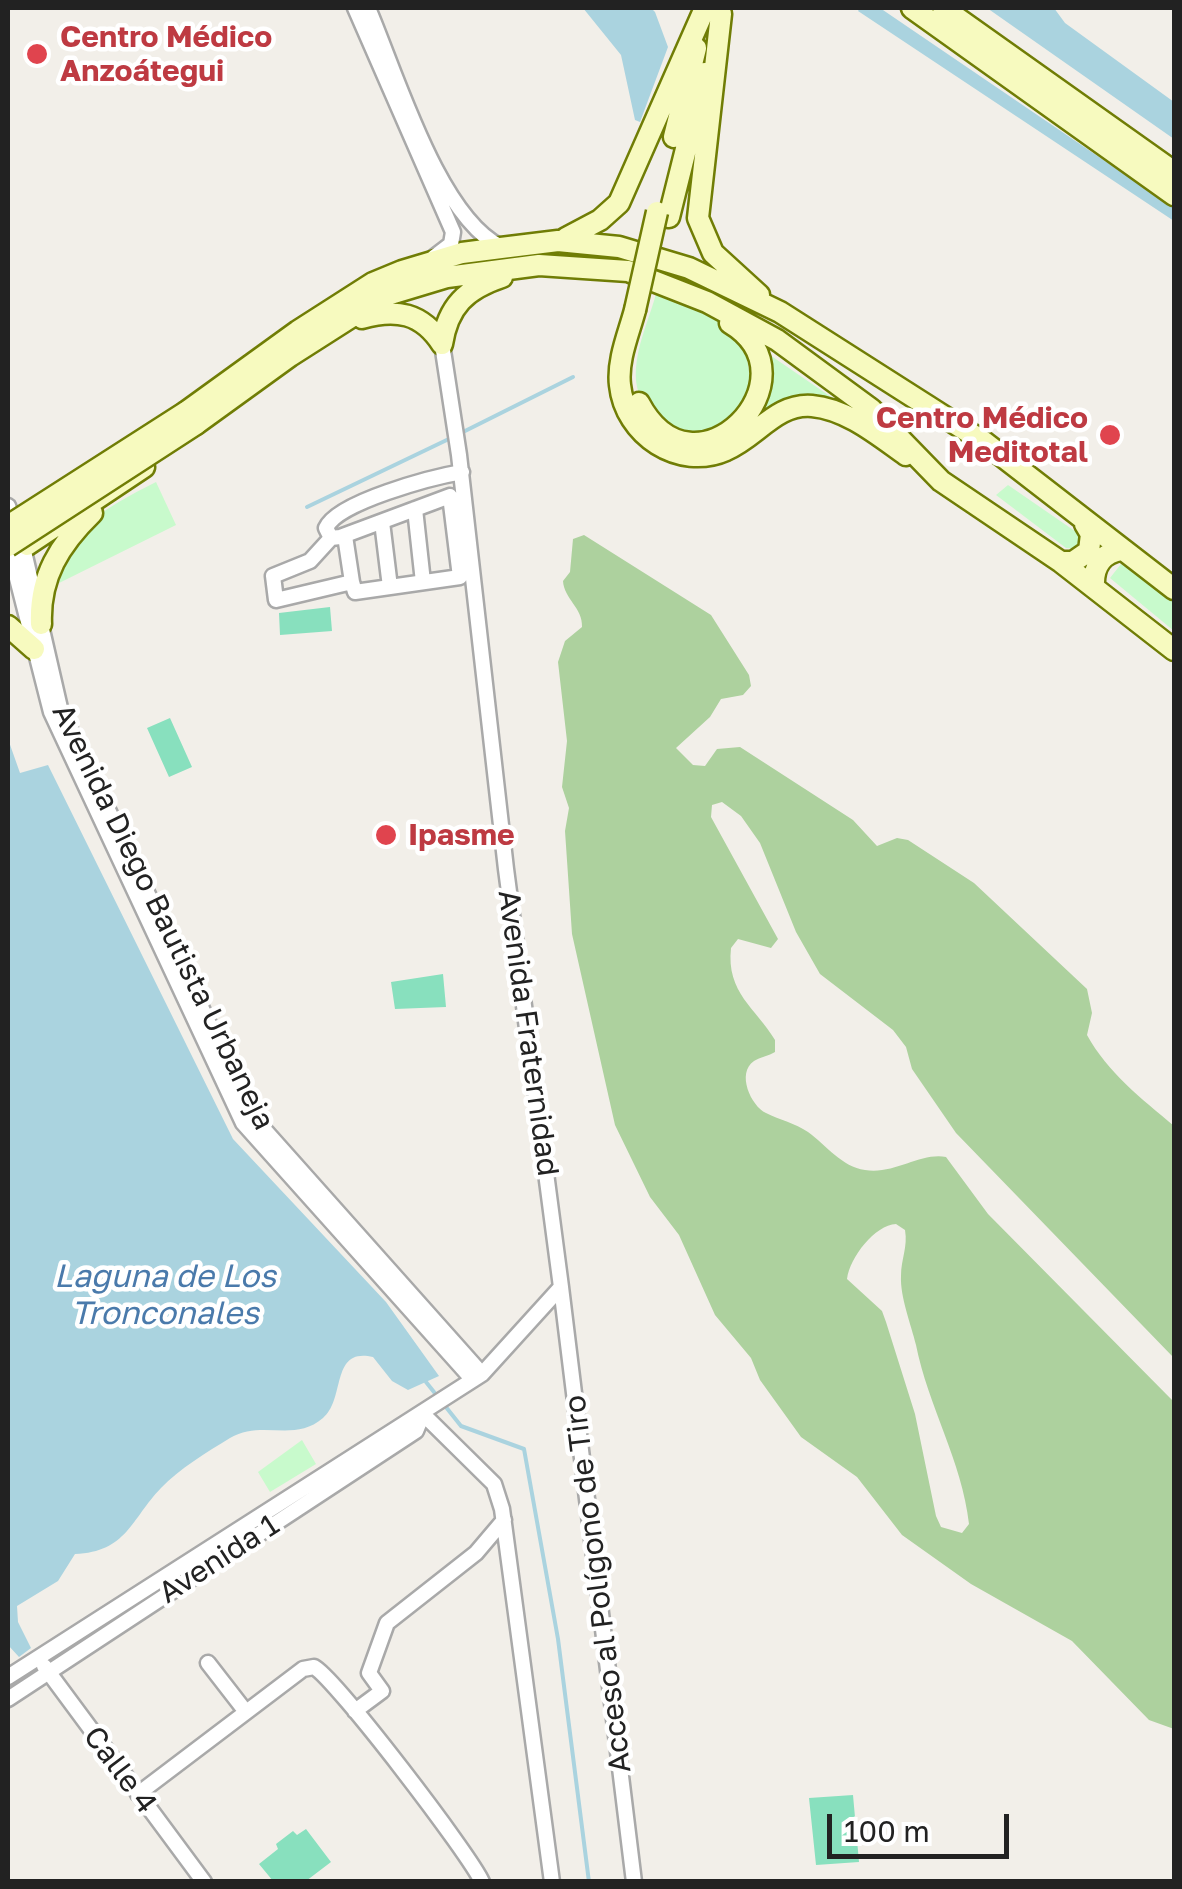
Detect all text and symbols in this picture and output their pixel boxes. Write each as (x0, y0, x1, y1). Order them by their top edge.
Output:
place label: Centro Médico Anzoátegui (60, 19, 272, 90)
marker: Centro Médico Anzoátegui (24, 41, 50, 67)
place label: Centro Médico Meditotal (876, 400, 1088, 470)
marker: Centro Médico Meditotal (1097, 422, 1123, 448)
street label: Avenida Diego Bautista Urbaneja (44, 698, 282, 1136)
place label: Ipasme (408, 817, 515, 853)
marker: Ipasme (373, 822, 399, 848)
street label: Avenida Fraternidad (490, 888, 566, 1178)
water label: Laguna de Los Tronconales (54, 1258, 276, 1333)
street label: Acceso al Polígono de Tiro (557, 1393, 639, 1775)
street label: Avenida 1 (152, 1507, 286, 1611)
street label: Calle 4 (76, 1719, 164, 1821)
scale bar (832, 1794, 1014, 1856)
text: 100 m (844, 1813, 930, 1849)

